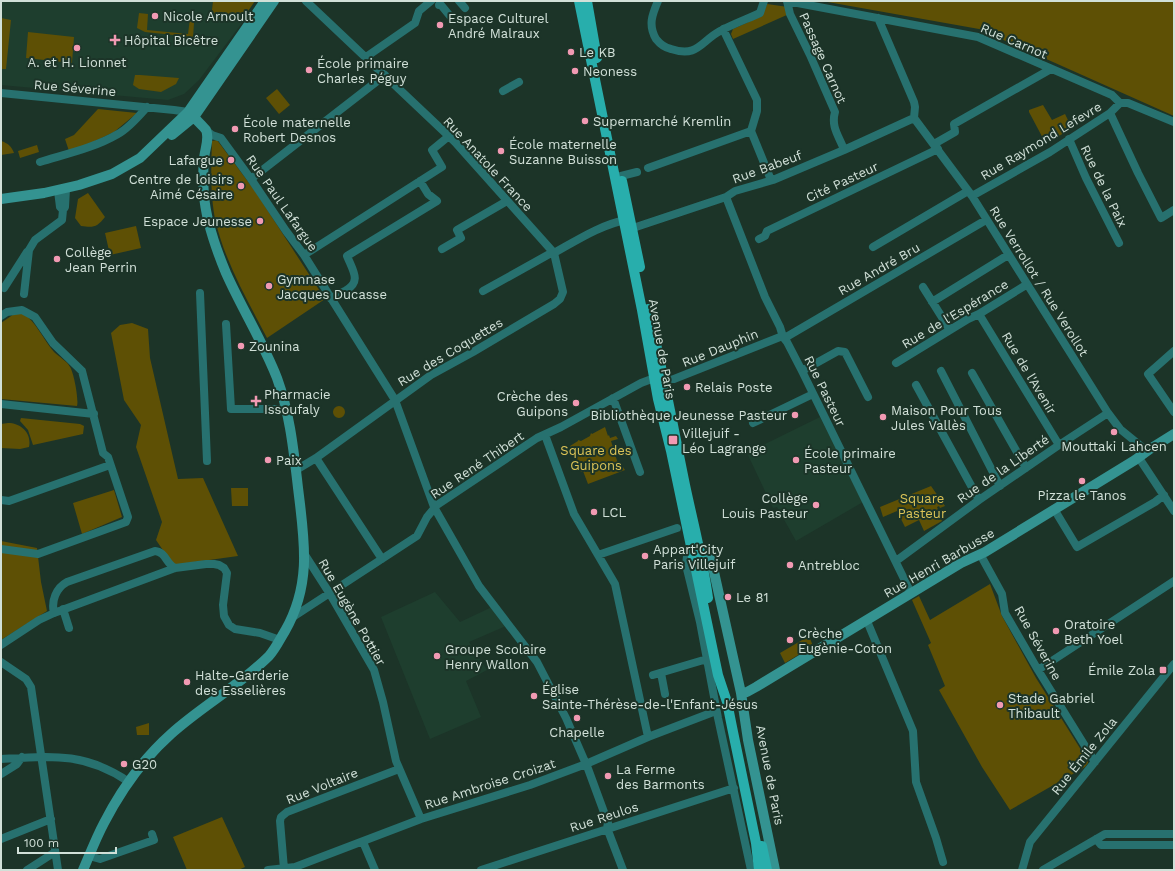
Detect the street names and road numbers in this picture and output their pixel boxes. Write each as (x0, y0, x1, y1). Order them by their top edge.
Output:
street label: Passage Carnot (796, 10, 850, 106)
street label: Rue Carnot (978, 20, 1050, 62)
street label: Rue Séverine (33, 77, 117, 99)
street label: Rue Raymond Lefevre (978, 99, 1104, 183)
street label: Rue Anatole France (440, 114, 536, 214)
street label: Rue de la Paix (1078, 142, 1130, 230)
street label: Rue Babeuf (730, 147, 804, 187)
street label: Rue Paul Lafargue (243, 152, 321, 254)
street label: Cité Pasteur (803, 159, 881, 205)
street label: Rue Verrollot / Rue Verollot (986, 203, 1092, 359)
street label: Rue André Bru (836, 240, 922, 298)
street label: Rue de l'Espérance (899, 276, 1011, 352)
street label: Avenue de Paris (646, 298, 678, 400)
street label: Rue des Coquettes (395, 315, 505, 389)
street label: Rue Dauphin (680, 326, 760, 370)
street label: Rue de l'Avenir (999, 329, 1059, 417)
street label: Rue Pasteur (801, 353, 849, 429)
street label: Rue René Thibert (428, 428, 527, 502)
street label: Rue de la Liberté (954, 432, 1052, 506)
street label: Rue Henri Barbusse (881, 525, 997, 601)
street label: Rue Eugène Pottier (315, 556, 389, 668)
street label: Rue Séverine (1011, 603, 1065, 683)
street label: Rue Émile Zola (1047, 713, 1120, 798)
street label: Avenue de Paris (753, 724, 787, 826)
street label: Rue Ambroise Croizat (423, 756, 558, 812)
street label: Rue Voltaire (284, 765, 360, 807)
street label: Rue Reulos (568, 799, 640, 835)

